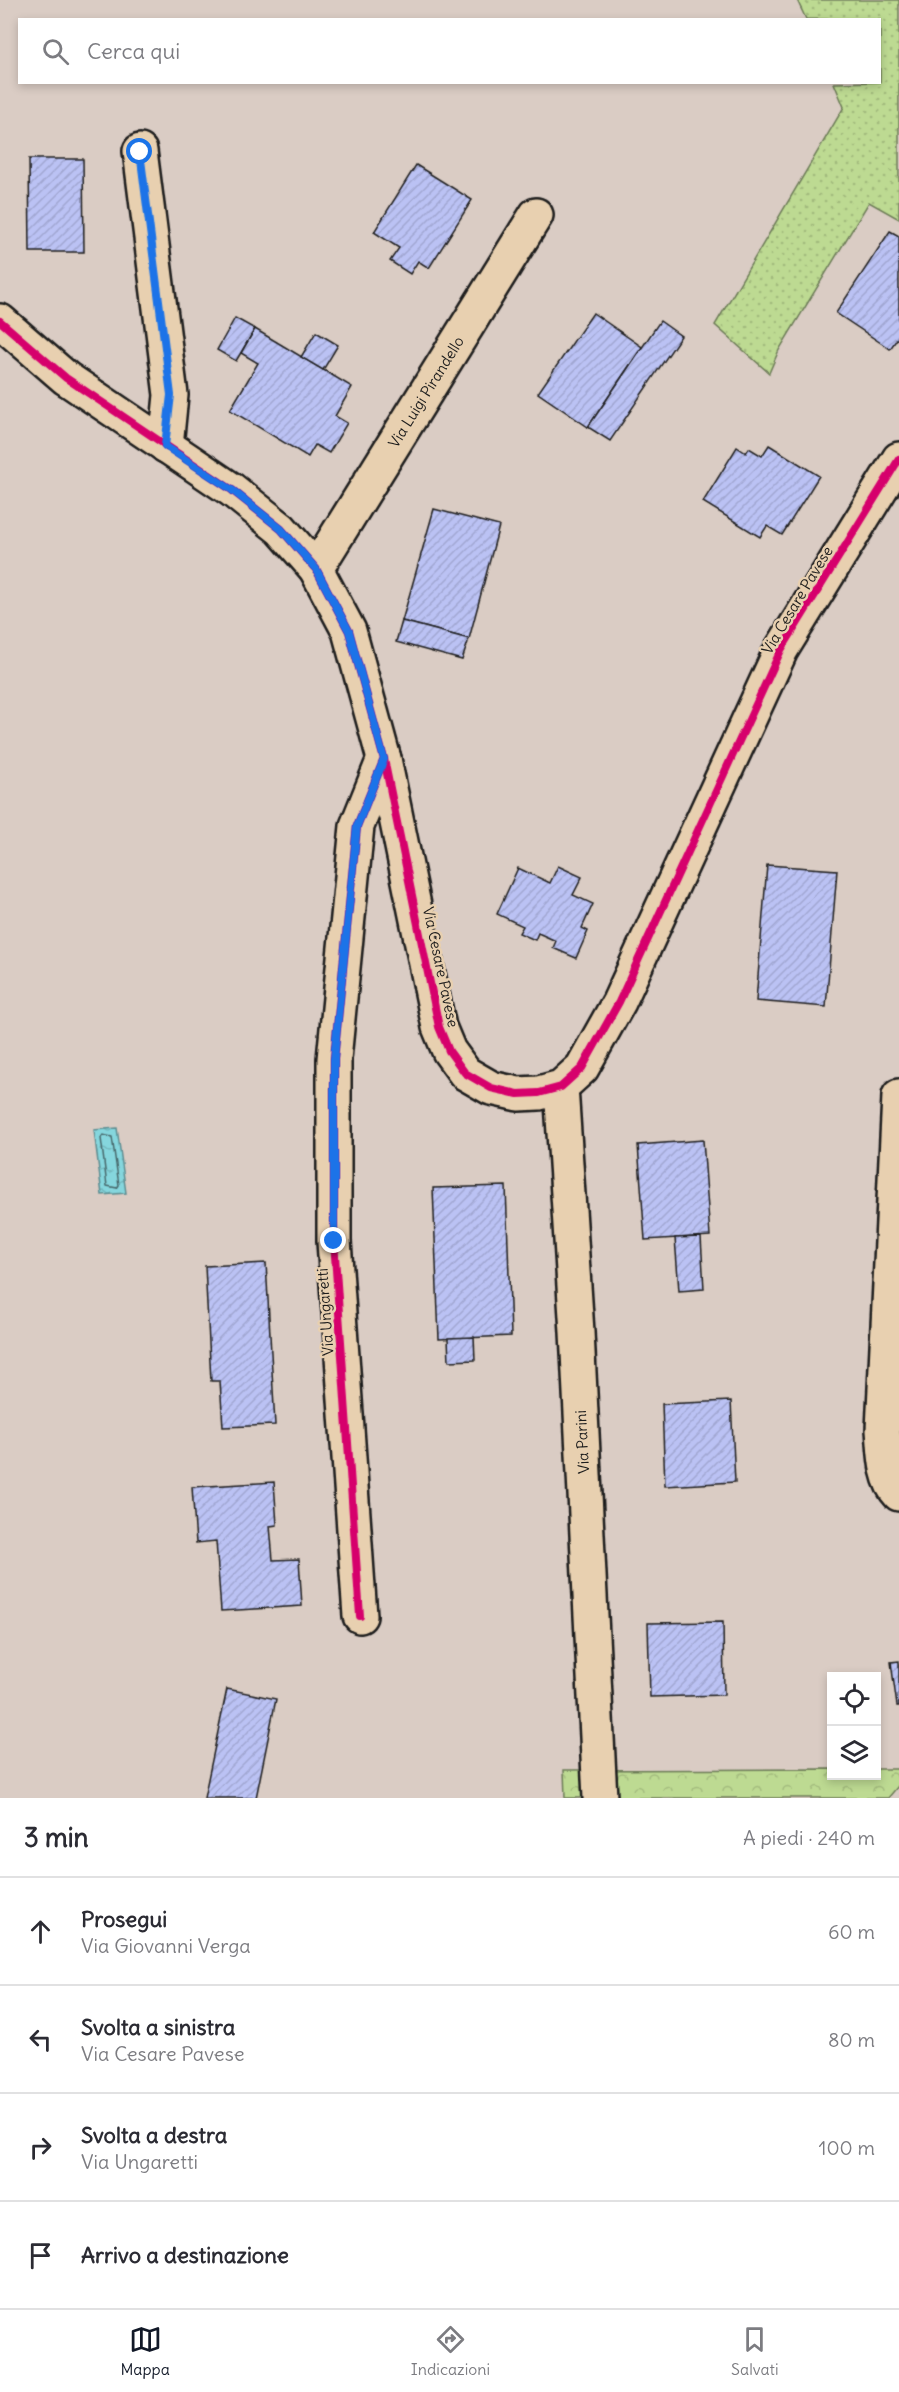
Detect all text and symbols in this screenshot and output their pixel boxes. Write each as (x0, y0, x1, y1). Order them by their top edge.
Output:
search box (18, 18, 881, 84)
icon: search (39, 35, 72, 68)
text: Cerca qui (87, 37, 180, 65)
route start (126, 138, 152, 164)
street label: Via Luigi Pirandello (384, 333, 468, 451)
street label: Via Cesare Pavese (757, 543, 837, 657)
street label: Via Cesare Pavese (419, 905, 463, 1029)
route end (320, 1227, 346, 1253)
street label: Via Ungaretti (312, 1268, 338, 1356)
street label: Via Parini (571, 1410, 593, 1474)
map controls (827, 1672, 881, 1780)
button: locate (827, 1672, 881, 1726)
button: layers (827, 1726, 881, 1780)
text: 3 min (24, 1821, 89, 1854)
text: A piedi · 240 m (743, 1825, 875, 1850)
text: Prosegui (81, 1905, 167, 1933)
icon: ahead (24, 1915, 57, 1948)
text: 60 m (828, 1919, 875, 1944)
text: Via Giovanni Verga (81, 1933, 251, 1958)
text: Svolta a sinistra (81, 2013, 235, 2041)
icon: left (24, 2023, 57, 2056)
text: 80 m (828, 2027, 875, 2052)
text: Via Cesare Pavese (81, 2041, 245, 2066)
text: Svolta a destra (81, 2121, 227, 2149)
icon: right (24, 2131, 57, 2164)
text: 100 m (818, 2135, 875, 2160)
text: Via Ungaretti (81, 2149, 198, 2174)
icon: arrive (24, 2239, 57, 2272)
text: Arrivo a destinazione (81, 2241, 289, 2269)
tab: Mappa (120, 2323, 170, 2379)
tab: Indicazioni (411, 2323, 490, 2379)
tab: Salvati (731, 2323, 779, 2379)

